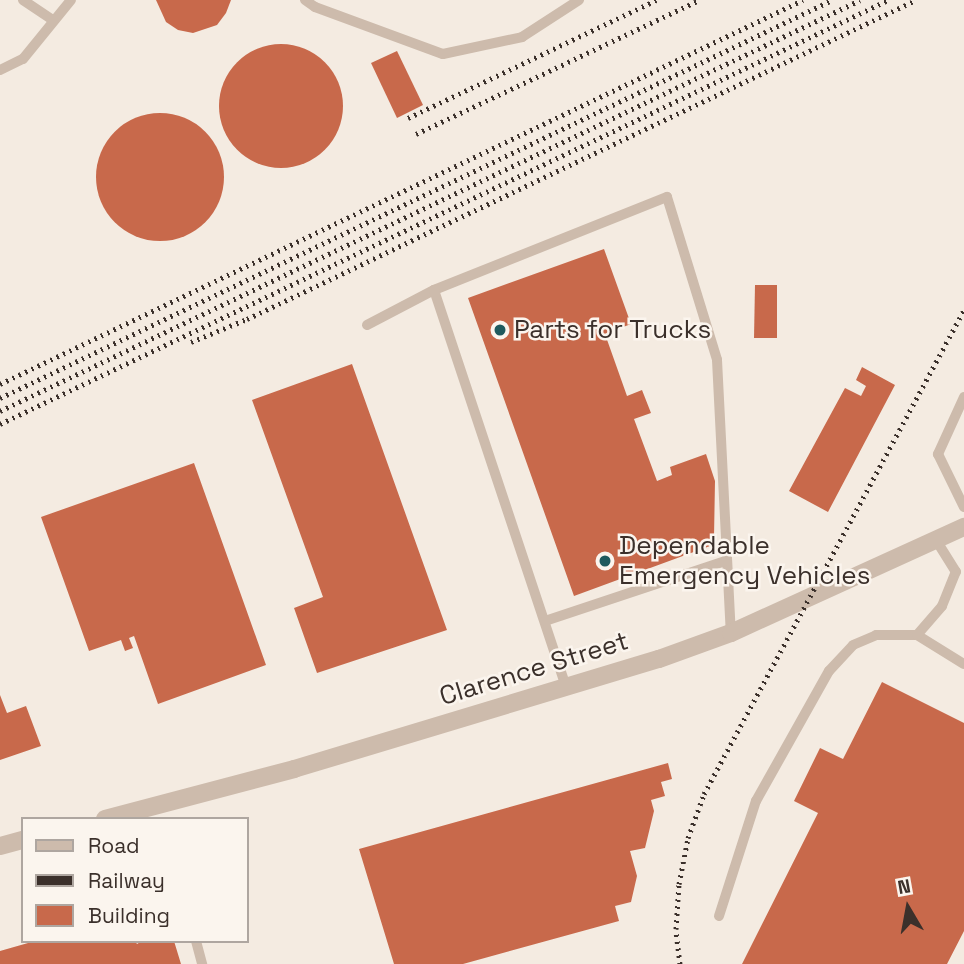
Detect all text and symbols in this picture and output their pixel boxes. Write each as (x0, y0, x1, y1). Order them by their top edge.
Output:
place label: Parts for Trucks (514, 314, 712, 346)
marker: Parts for Trucks (492, 322, 508, 338)
place label: Dependable Emergency Vehicles (619, 530, 871, 592)
marker: Dependable Emergency Vehicles (597, 553, 613, 569)
street label: Clarence Street (436, 625, 632, 713)
legend (21, 817, 248, 943)
text: Road (88, 832, 140, 859)
text: Railway (88, 867, 165, 894)
north arrow (873, 873, 943, 943)
text: N (896, 873, 913, 900)
text: Building (88, 902, 170, 929)

